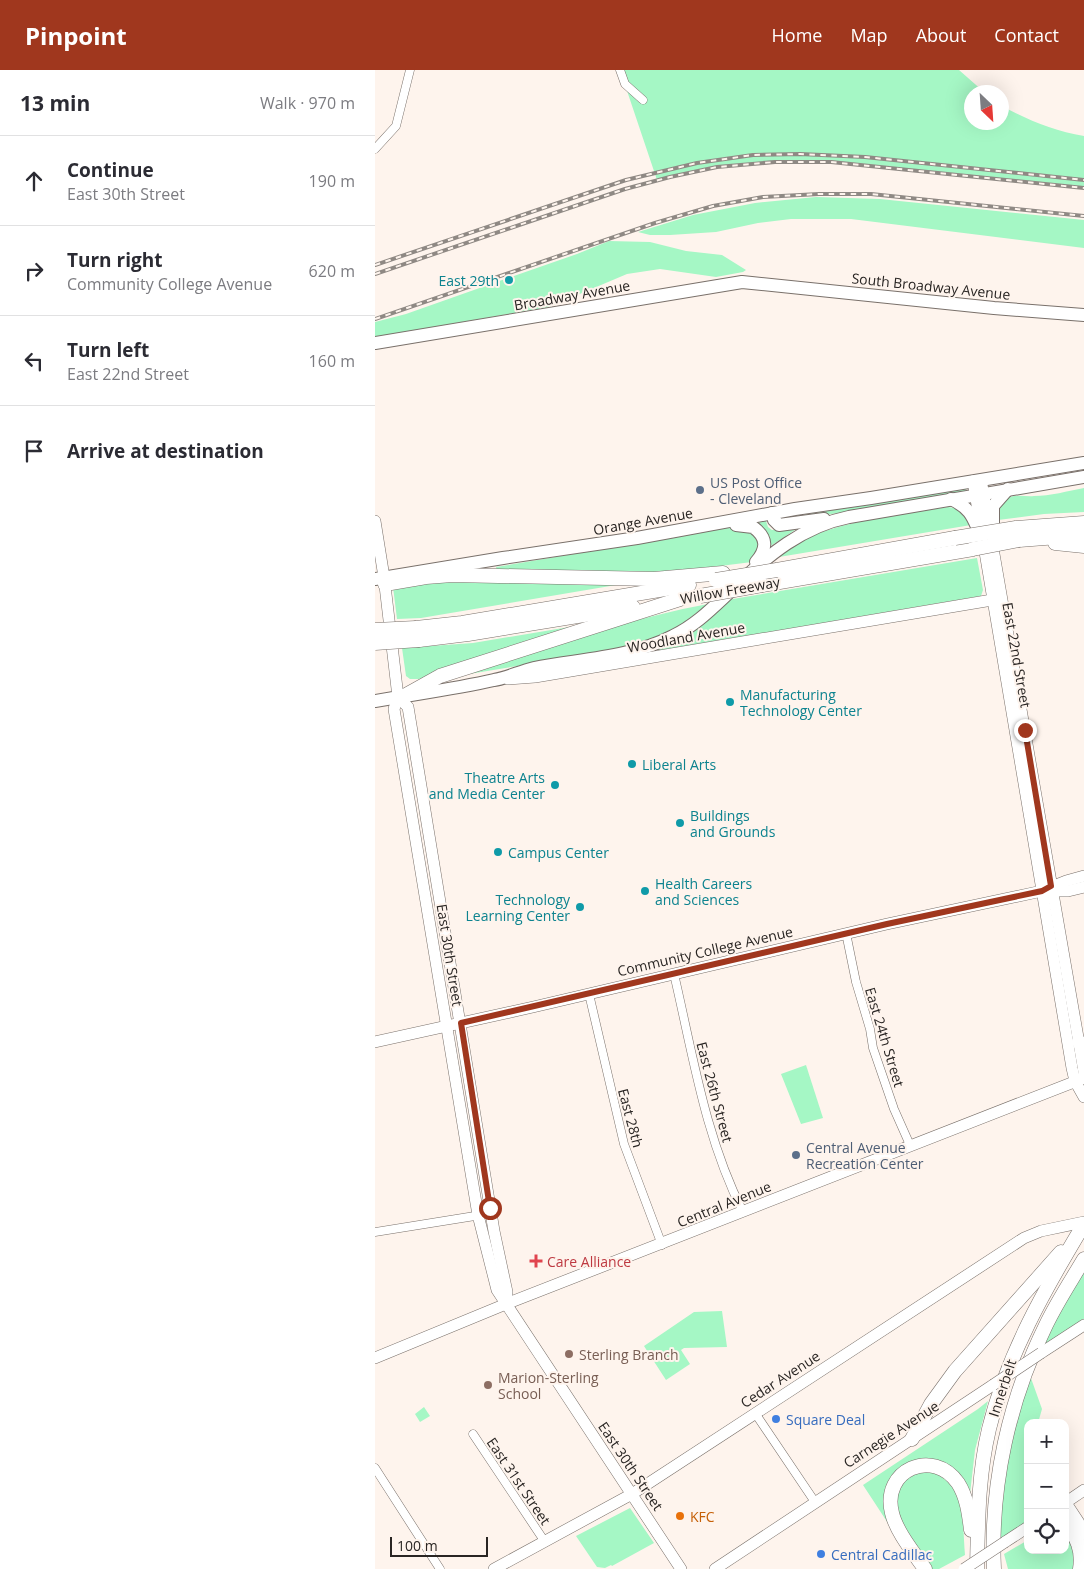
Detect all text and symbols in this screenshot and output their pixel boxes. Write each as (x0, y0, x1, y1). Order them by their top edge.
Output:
text: Pinpoint (25, 19, 127, 52)
text: Home (772, 23, 822, 47)
text: Map (850, 23, 888, 47)
text: About (916, 23, 966, 47)
text: Contact (994, 23, 1059, 47)
north arrow (964, 85, 1009, 130)
text: 13 min (20, 89, 90, 117)
text: Walk · 970 m (260, 92, 355, 114)
text: Continue (67, 157, 154, 183)
icon: ahead (20, 167, 48, 195)
text: 190 m (309, 170, 355, 192)
text: East 30th Street (67, 183, 185, 205)
text: Turn right (67, 247, 162, 273)
icon: right (20, 257, 48, 285)
text: 620 m (309, 260, 355, 282)
street label: South Broadway Avenue (851, 268, 1011, 304)
place label: East 29th (439, 271, 499, 290)
text: Community College Avenue (67, 273, 272, 295)
marker: East 29th (503, 274, 515, 286)
street label: Broadway Avenue (512, 275, 632, 315)
text: Turn left (67, 337, 149, 363)
icon: left (20, 347, 48, 375)
text: 160 m (309, 350, 355, 372)
text: East 22nd Street (67, 363, 189, 385)
icon: arrive (20, 437, 48, 465)
text: Arrive at destination (67, 438, 264, 464)
place label: US Post Office - Cleveland (710, 473, 802, 508)
marker: US Post Office - Cleveland (694, 484, 706, 496)
street label: Orange Avenue (592, 503, 694, 539)
street label: Willow Freeway (679, 572, 782, 608)
street label: East 22nd Street (998, 601, 1036, 709)
street label: Woodland Avenue (626, 617, 746, 657)
place label: Manufacturing Technology Center (740, 685, 862, 720)
marker: Manufacturing Technology Center (724, 696, 736, 708)
route end (1014, 719, 1037, 742)
place label: Liberal Arts (642, 755, 717, 774)
marker: Liberal Arts (626, 758, 638, 770)
place label: Theatre Arts and Media Center (429, 768, 545, 803)
marker: Theatre Arts and Media Center (549, 779, 561, 791)
place label: Buildings and Grounds (690, 806, 776, 841)
marker: Buildings and Grounds (674, 817, 686, 829)
place label: Campus Center (508, 843, 609, 862)
marker: Campus Center (492, 846, 504, 858)
place label: Health Careers and Sciences (655, 874, 752, 909)
marker: Health Careers and Sciences (639, 885, 651, 897)
place label: Technology Learning Center (466, 890, 571, 925)
marker: Technology Learning Center (574, 901, 586, 913)
street label: East 30th Street (433, 903, 467, 1007)
street label: Community College Avenue (615, 922, 795, 980)
street label: East 24th Street (861, 985, 909, 1089)
street label: East 26th Street (692, 1040, 738, 1144)
street label: East 28th (614, 1086, 648, 1150)
place label: Central Avenue Recreation Center (806, 1138, 924, 1173)
marker: Central Avenue Recreation Center (790, 1149, 802, 1161)
street label: Central Avenue (674, 1176, 774, 1231)
route start (479, 1197, 502, 1220)
place label: Care Alliance (547, 1252, 631, 1271)
marker: Care Alliance (529, 1254, 543, 1268)
place label: Sterling Branch (579, 1345, 679, 1364)
street label: Cedar Avenue (737, 1346, 824, 1412)
marker: Sterling Branch (563, 1348, 575, 1360)
street label: Innerbelt (984, 1357, 1020, 1419)
place label: Marion-Sterling School (498, 1368, 599, 1403)
marker: Marion-Sterling School (482, 1379, 494, 1391)
street label: Carnegie Avenue (840, 1396, 942, 1472)
place label: Square Deal (786, 1410, 865, 1429)
marker: Square Deal (770, 1413, 782, 1425)
street label: East 30th Street (594, 1418, 668, 1514)
map controls (1024, 1419, 1069, 1554)
button: + (1024, 1419, 1069, 1464)
street label: East 31st Street (483, 1434, 555, 1528)
button: − (1024, 1464, 1069, 1509)
place label: KFC (690, 1507, 715, 1526)
button: locate (1024, 1509, 1069, 1554)
marker: KFC (674, 1510, 686, 1522)
scale bar (390, 1534, 487, 1557)
text: 100 m (397, 1536, 438, 1555)
place label: Central Cadillac (831, 1545, 932, 1564)
marker: Central Cadillac (815, 1548, 827, 1560)

